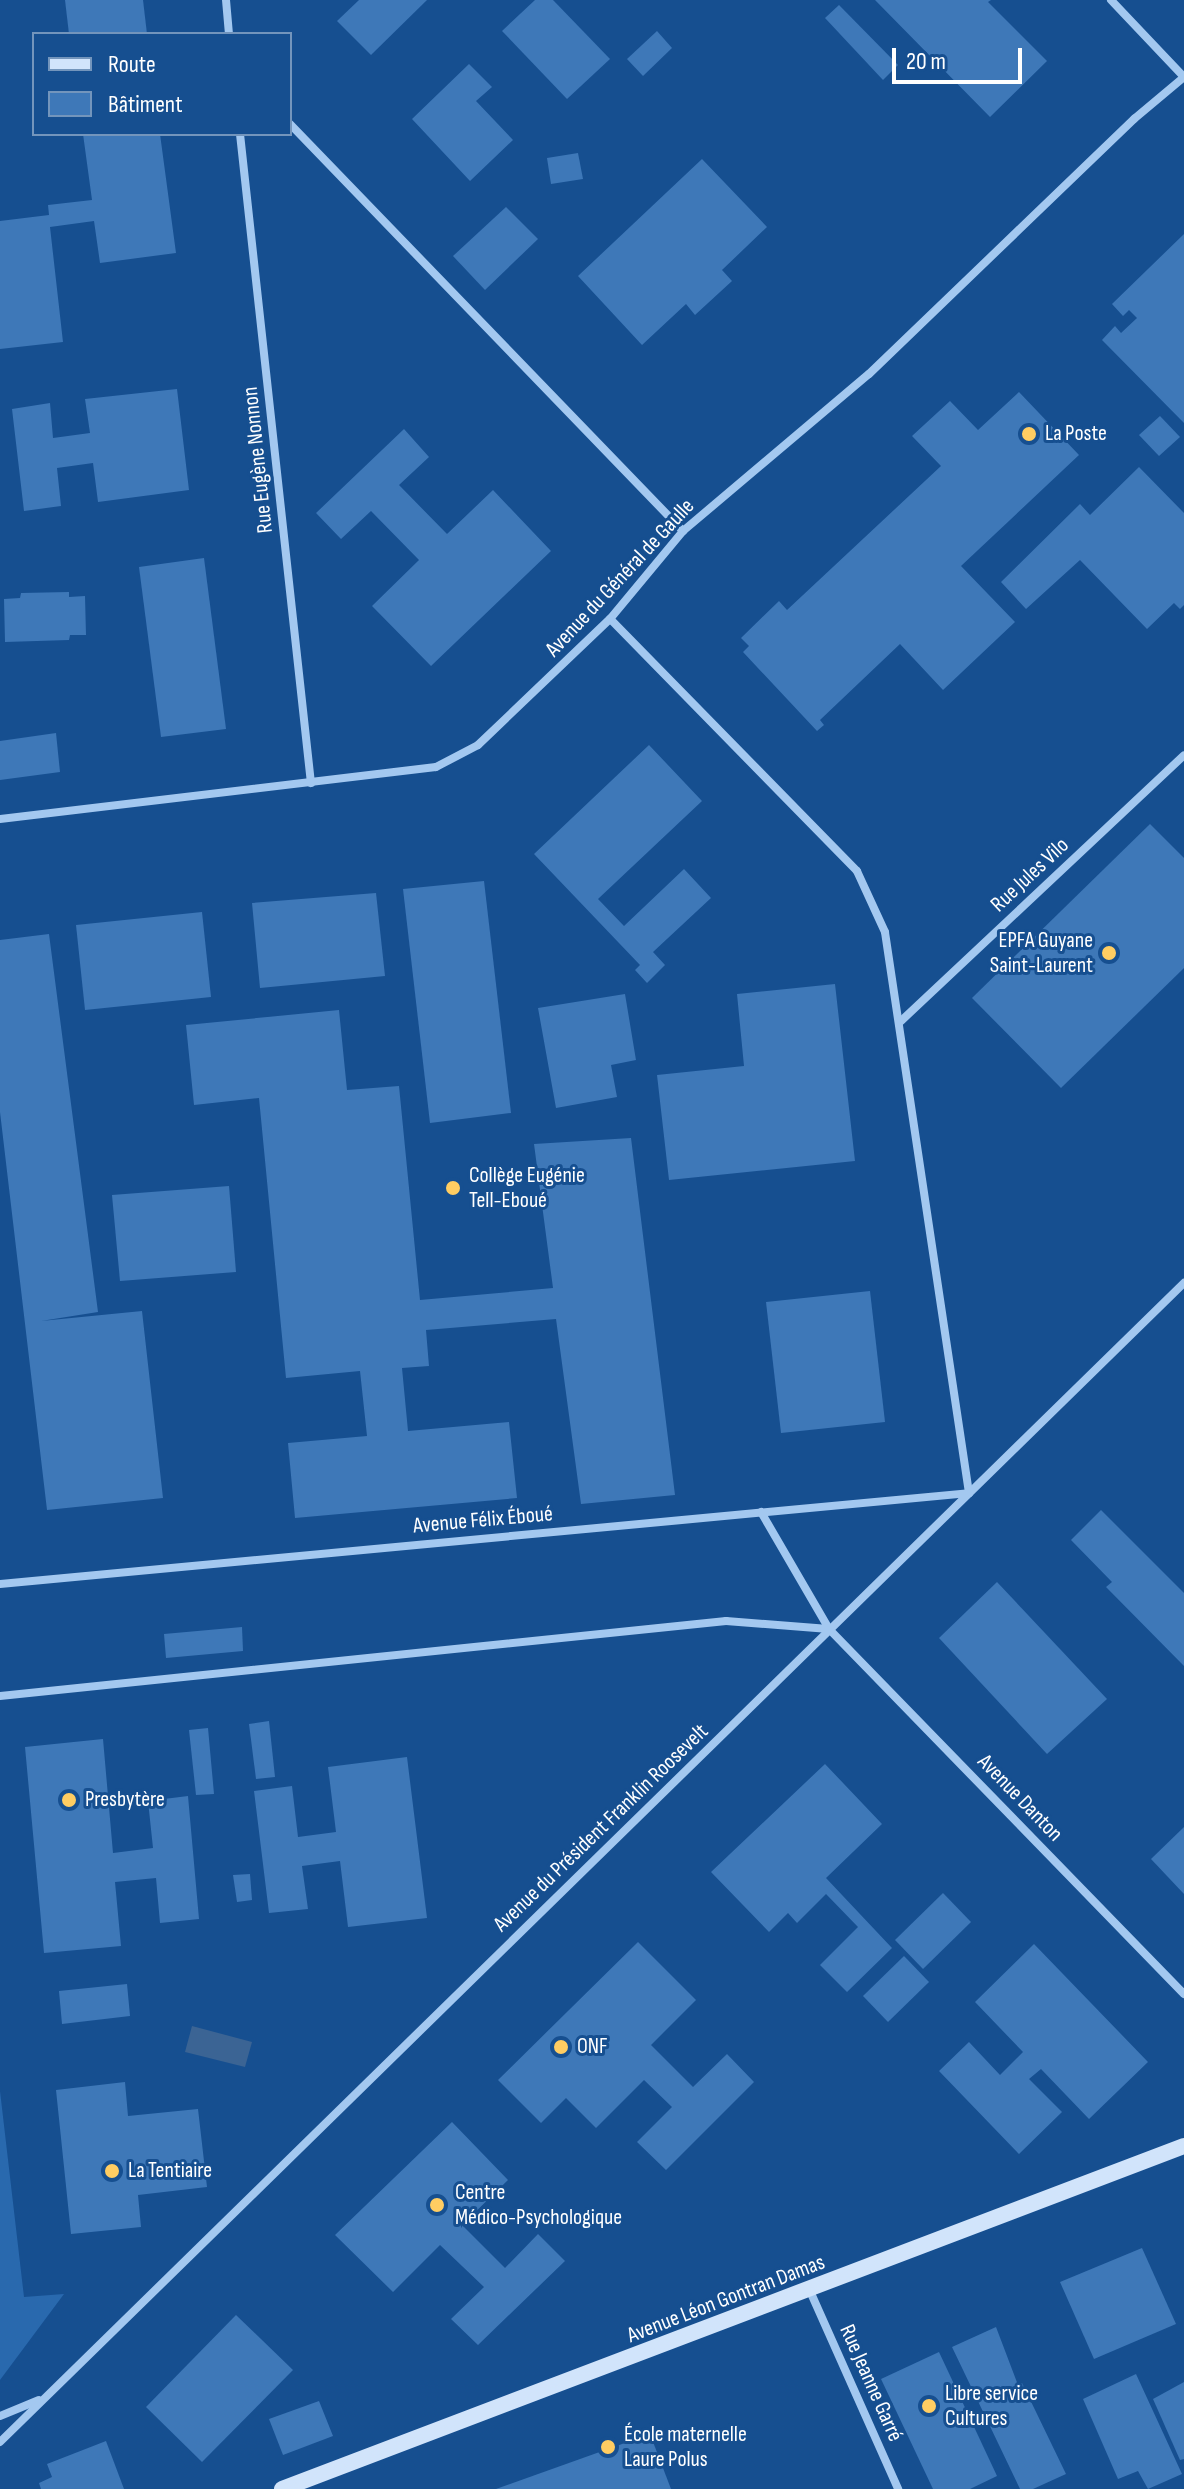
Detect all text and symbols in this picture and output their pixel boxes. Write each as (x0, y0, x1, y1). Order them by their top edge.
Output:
legend (32, 32, 292, 136)
scale bar (896, 32, 1026, 82)
text: 20 m (906, 47, 946, 76)
text: Route (108, 50, 156, 79)
text: Bâtiment (108, 90, 183, 119)
street label: Rue Eugène Nonnon (237, 386, 279, 534)
place label: La Poste (1045, 421, 1107, 447)
marker: La Poste (1020, 425, 1038, 443)
street label: Avenue du Général de Gaulle (540, 494, 700, 662)
street label: Rue Jules Vilo (986, 832, 1074, 918)
place label: EPFA Guyane Saint-Laurent (990, 927, 1093, 978)
marker: EPFA Guyane Saint-Laurent (1100, 944, 1118, 962)
place label: Collège Eugénie Tell-Eboué (469, 1162, 585, 1214)
marker: Collège Eugénie Tell-Eboué (444, 1179, 462, 1197)
street label: Avenue Félix Éboué (412, 1501, 554, 1539)
street label: Avenue du Président Franklin Roosevelt (488, 1719, 714, 1937)
street label: Avenue Danton (972, 1749, 1068, 1847)
place label: Presbytère (85, 1787, 165, 1813)
marker: Presbytère (60, 1791, 78, 1809)
place label: ONF (577, 2034, 608, 2060)
marker: ONF (552, 2038, 570, 2056)
place label: La Tentiaire (128, 2158, 212, 2184)
marker: La Tentiaire (103, 2162, 121, 2180)
place label: Centre Médico-Psychologique (455, 2179, 622, 2230)
marker: Centre Médico-Psychologique (426, 2194, 448, 2216)
street label: Avenue Léon Gontran Damas (623, 2249, 829, 2349)
street label: Rue Jeanne Garré (833, 2320, 909, 2446)
place label: Libre service Cultures (945, 2380, 1038, 2432)
marker: Libre service Cultures (920, 2397, 938, 2415)
place label: École maternelle Laure Polus (624, 2421, 747, 2472)
marker: École maternelle Laure Polus (599, 2438, 617, 2456)

